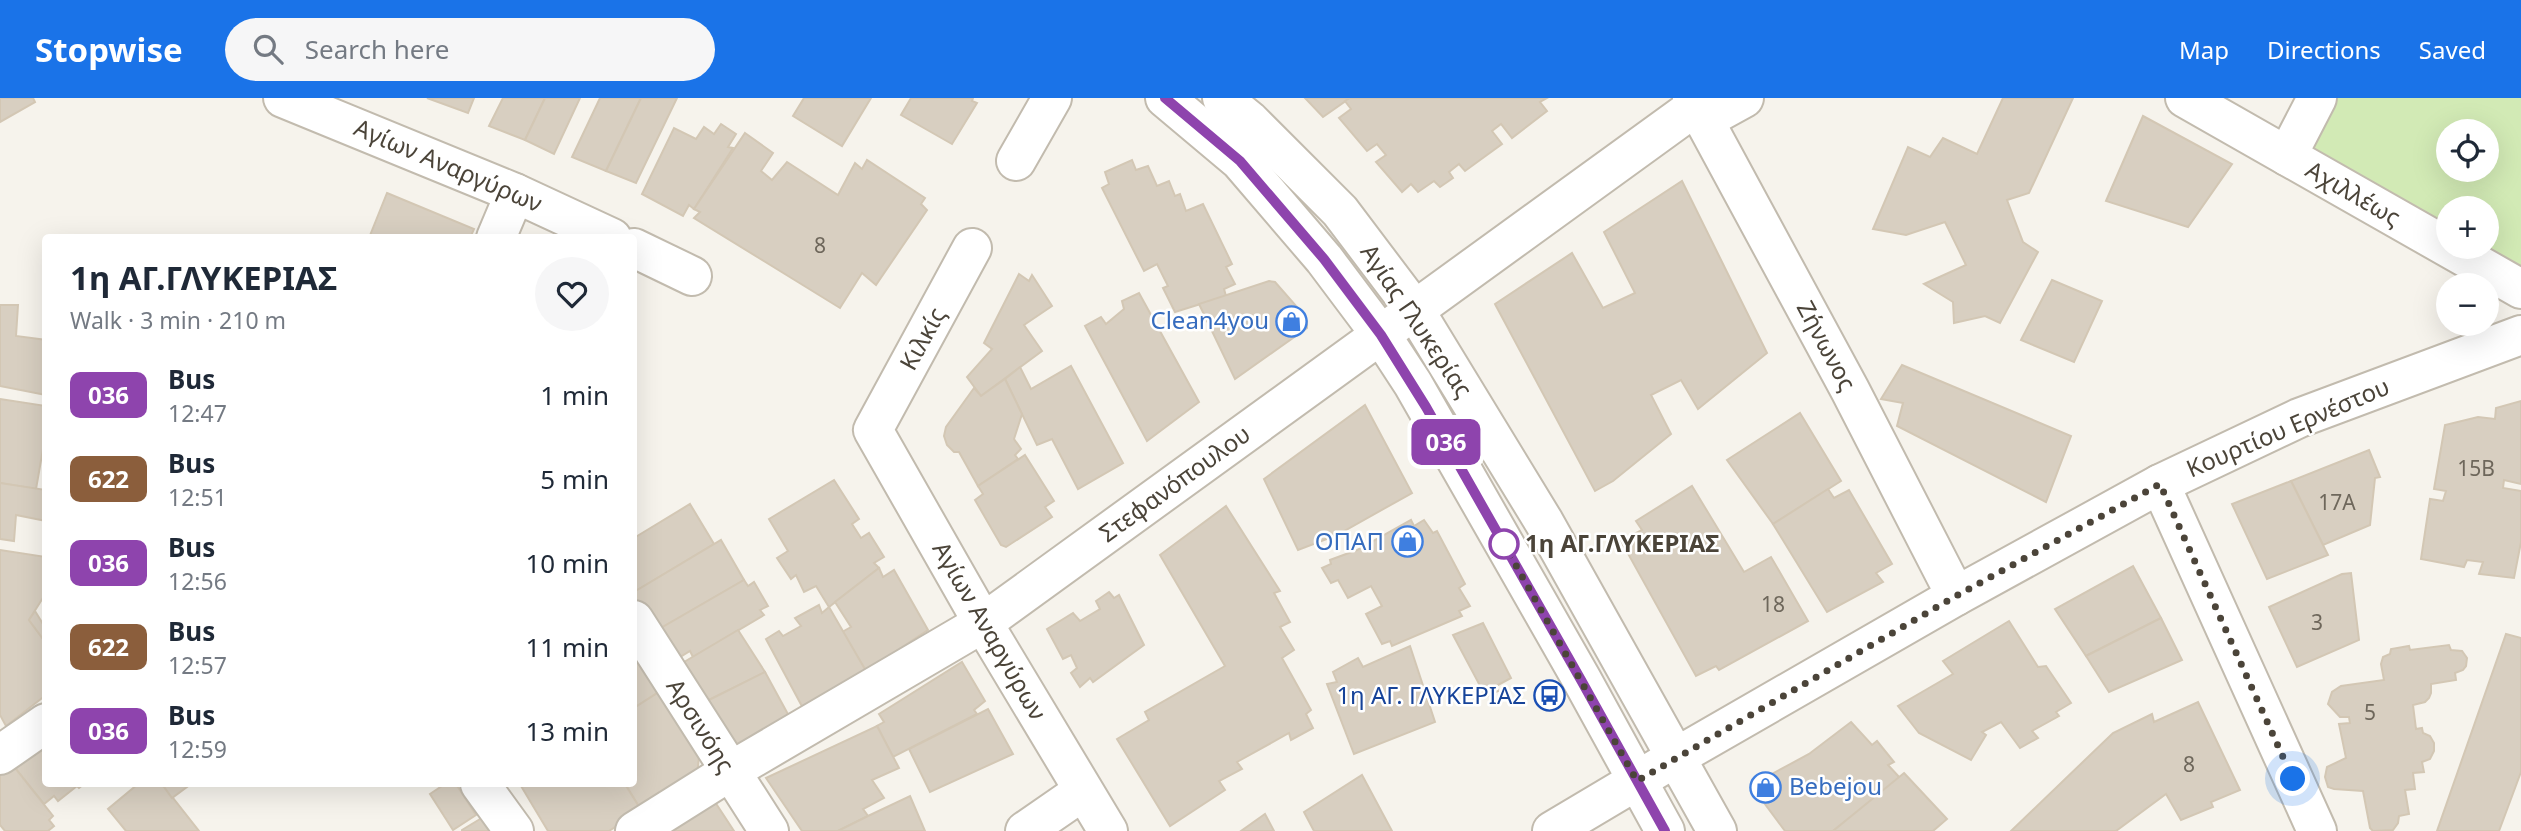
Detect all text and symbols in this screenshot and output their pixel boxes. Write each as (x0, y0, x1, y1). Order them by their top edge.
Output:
search box (225, 18, 715, 81)
text: Stopwise (35, 27, 183, 72)
icon: search (249, 30, 287, 68)
text: Search here (305, 31, 449, 67)
text: Map (2179, 33, 2229, 66)
text: Directions (2267, 33, 2381, 66)
text: Saved (2419, 33, 2486, 66)
street label: Αγίων Αναργύρων (350, 110, 548, 219)
map controls (2436, 119, 2499, 336)
button: locate (2436, 119, 2499, 182)
street label: Αχιλλέως (2300, 152, 2407, 233)
button: + (2436, 196, 2499, 259)
house number: 8 (814, 231, 826, 259)
street label: Αγίας Γλυκερίας (1354, 237, 1481, 403)
text: 1η ΑΓ.ΓΛΥΚΕΡΙΑΣ (70, 255, 337, 300)
button: heart (535, 257, 609, 331)
button: − (2436, 273, 2499, 336)
street label: Ζήνωνος (1790, 295, 1865, 396)
street label: Κιλκίς (891, 301, 952, 376)
place label: Clean4you (1150, 303, 1269, 336)
text: Walk · 3 min · 210 m (70, 304, 286, 336)
shop icon: Clean4you (1275, 304, 1309, 338)
text: Bus (168, 361, 215, 397)
street label: Κουρτίου Ερνέστου (2181, 369, 2394, 484)
text: 1 min (540, 377, 609, 413)
text: 036 (88, 378, 129, 411)
text: 12:47 (168, 397, 227, 429)
street label: Στεφανόπουλου (1092, 417, 1256, 549)
line badge: 036 (1406, 419, 1486, 465)
text: 036 (1425, 425, 1467, 458)
text: Bus (168, 445, 215, 481)
house number: 15Β (2457, 454, 2495, 482)
text: 5 min (540, 461, 609, 497)
text: 622 (88, 462, 129, 495)
text: 12:51 (168, 481, 227, 513)
house number: 17Α (2318, 488, 2356, 516)
place label: ΟΠΑΠ (1315, 524, 1384, 557)
shop icon: ΟΠΑΠ (1390, 525, 1424, 559)
place label: 1η ΑΓ.ΓΛΥΚΕΡΙΑΣ (1525, 526, 1719, 559)
text: Bus (168, 529, 215, 565)
marker: 1η ΑΓ.ΓΛΥΚΕΡΙΑΣ (1489, 529, 1519, 559)
street label: Αγίων Αναργύρων (926, 535, 1055, 726)
text: 10 min (525, 545, 609, 581)
text: 036 (88, 546, 129, 579)
text: 12:56 (168, 565, 227, 597)
house number: 18 (1761, 590, 1785, 618)
house number: 3 (2311, 608, 2323, 636)
text: Bus (168, 613, 215, 649)
text: 11 min (525, 629, 609, 665)
text: 622 (88, 630, 129, 663)
text: 12:57 (168, 649, 227, 681)
street label: Αρσινόης (659, 672, 743, 778)
place label: 1η ΑΓ. ΓΛΥΚΕΡΙΑΣ (1336, 678, 1526, 711)
bus stop icon: 1η ΑΓ. ΓΛΥΚΕΡΙΑΣ (1532, 679, 1566, 713)
text: Bus (168, 697, 215, 733)
house number: 5 (2364, 698, 2376, 726)
text: 13 min (525, 713, 609, 749)
text: 036 (88, 714, 129, 747)
text: 12:59 (168, 733, 227, 765)
house number: 8 (2183, 750, 2195, 778)
your location (2275, 761, 2310, 796)
place label: Bebejou (1789, 769, 1882, 802)
shop icon: Bebejou (1749, 770, 1783, 804)

